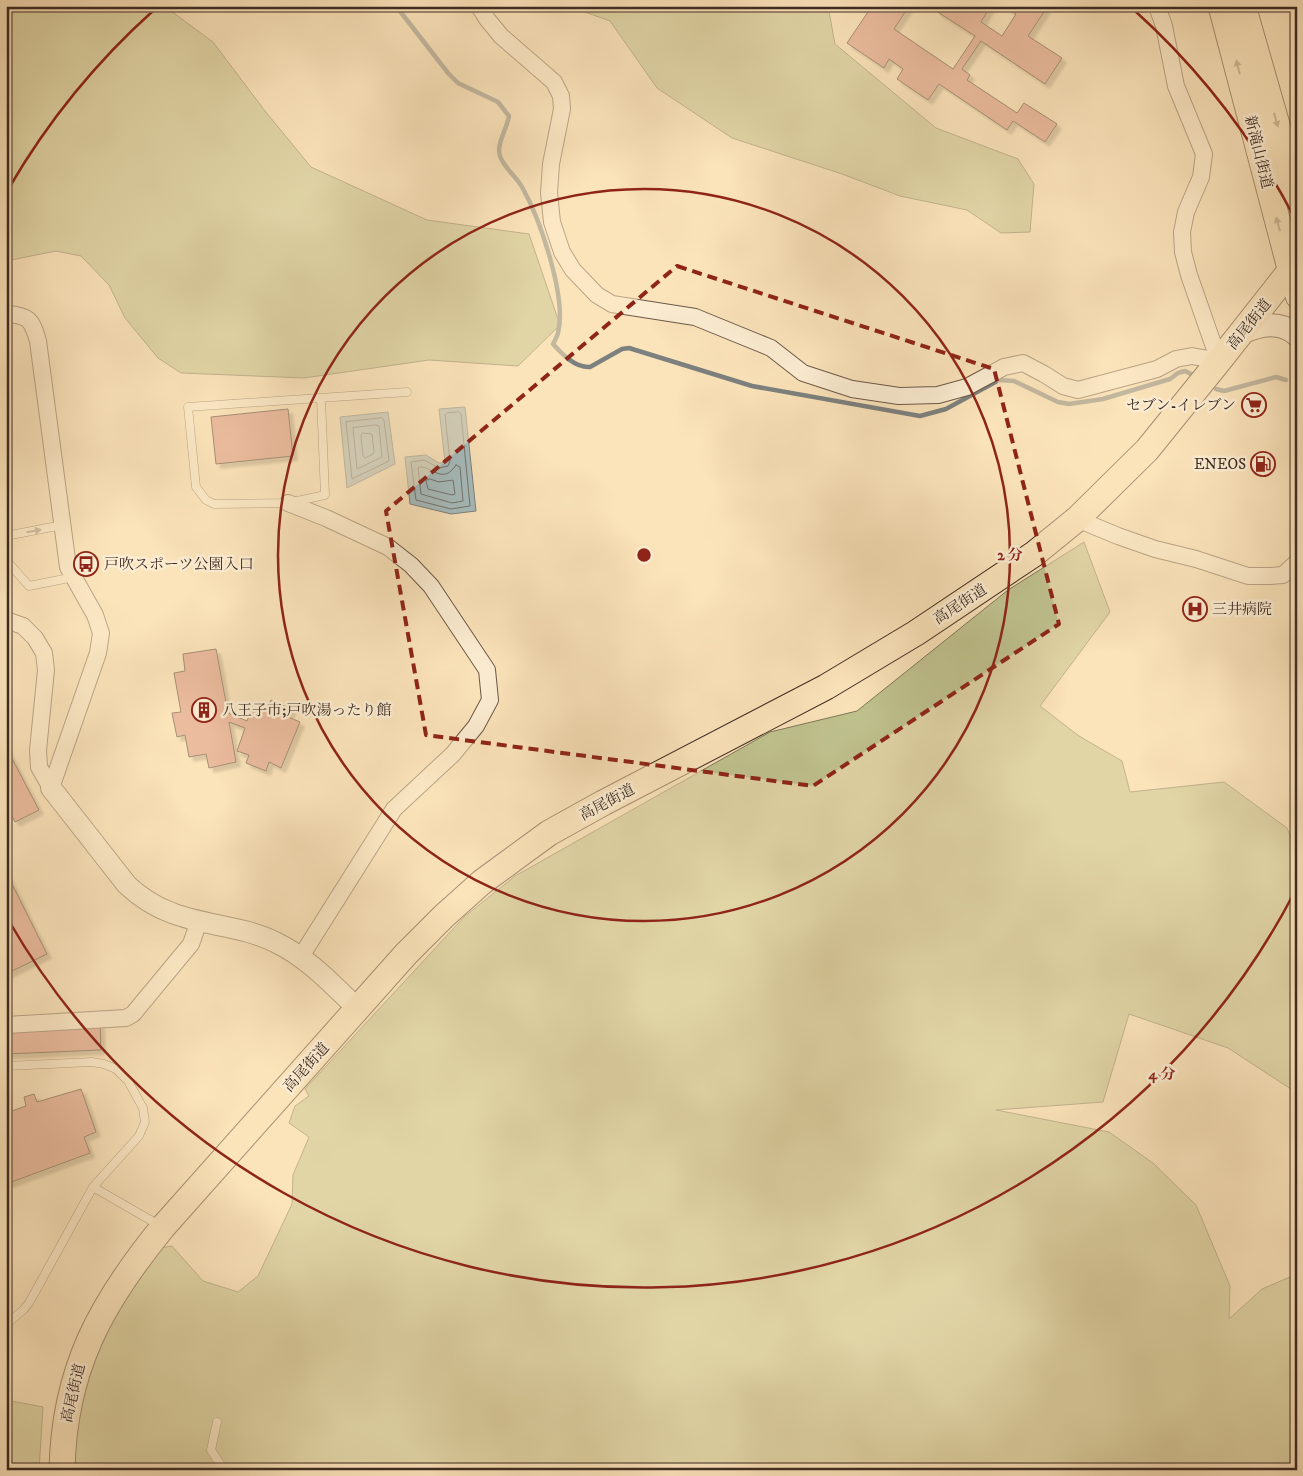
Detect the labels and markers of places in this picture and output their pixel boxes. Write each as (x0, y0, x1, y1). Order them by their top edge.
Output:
supermarket icon: セブン-イレブン (1241, 392, 1267, 418)
place label: セブン-イレブン (1126, 396, 1236, 415)
fuel station icon: ENEOS (1250, 451, 1276, 477)
place label: ENEOS (1194, 455, 1246, 474)
centre of rings (635, 546, 653, 564)
bus stop icon: 戸吹スポーツ公園入口 (73, 551, 99, 577)
place label: 戸吹スポーツ公園入口 (104, 555, 253, 574)
hospital icon: 三井病院 (1182, 596, 1208, 622)
place label: 三井病院 (1212, 600, 1272, 619)
building icon: 八王子市;戸吹湯ったり館 (191, 697, 217, 723)
place label: 八王子市;戸吹湯ったり館 (222, 701, 391, 720)

